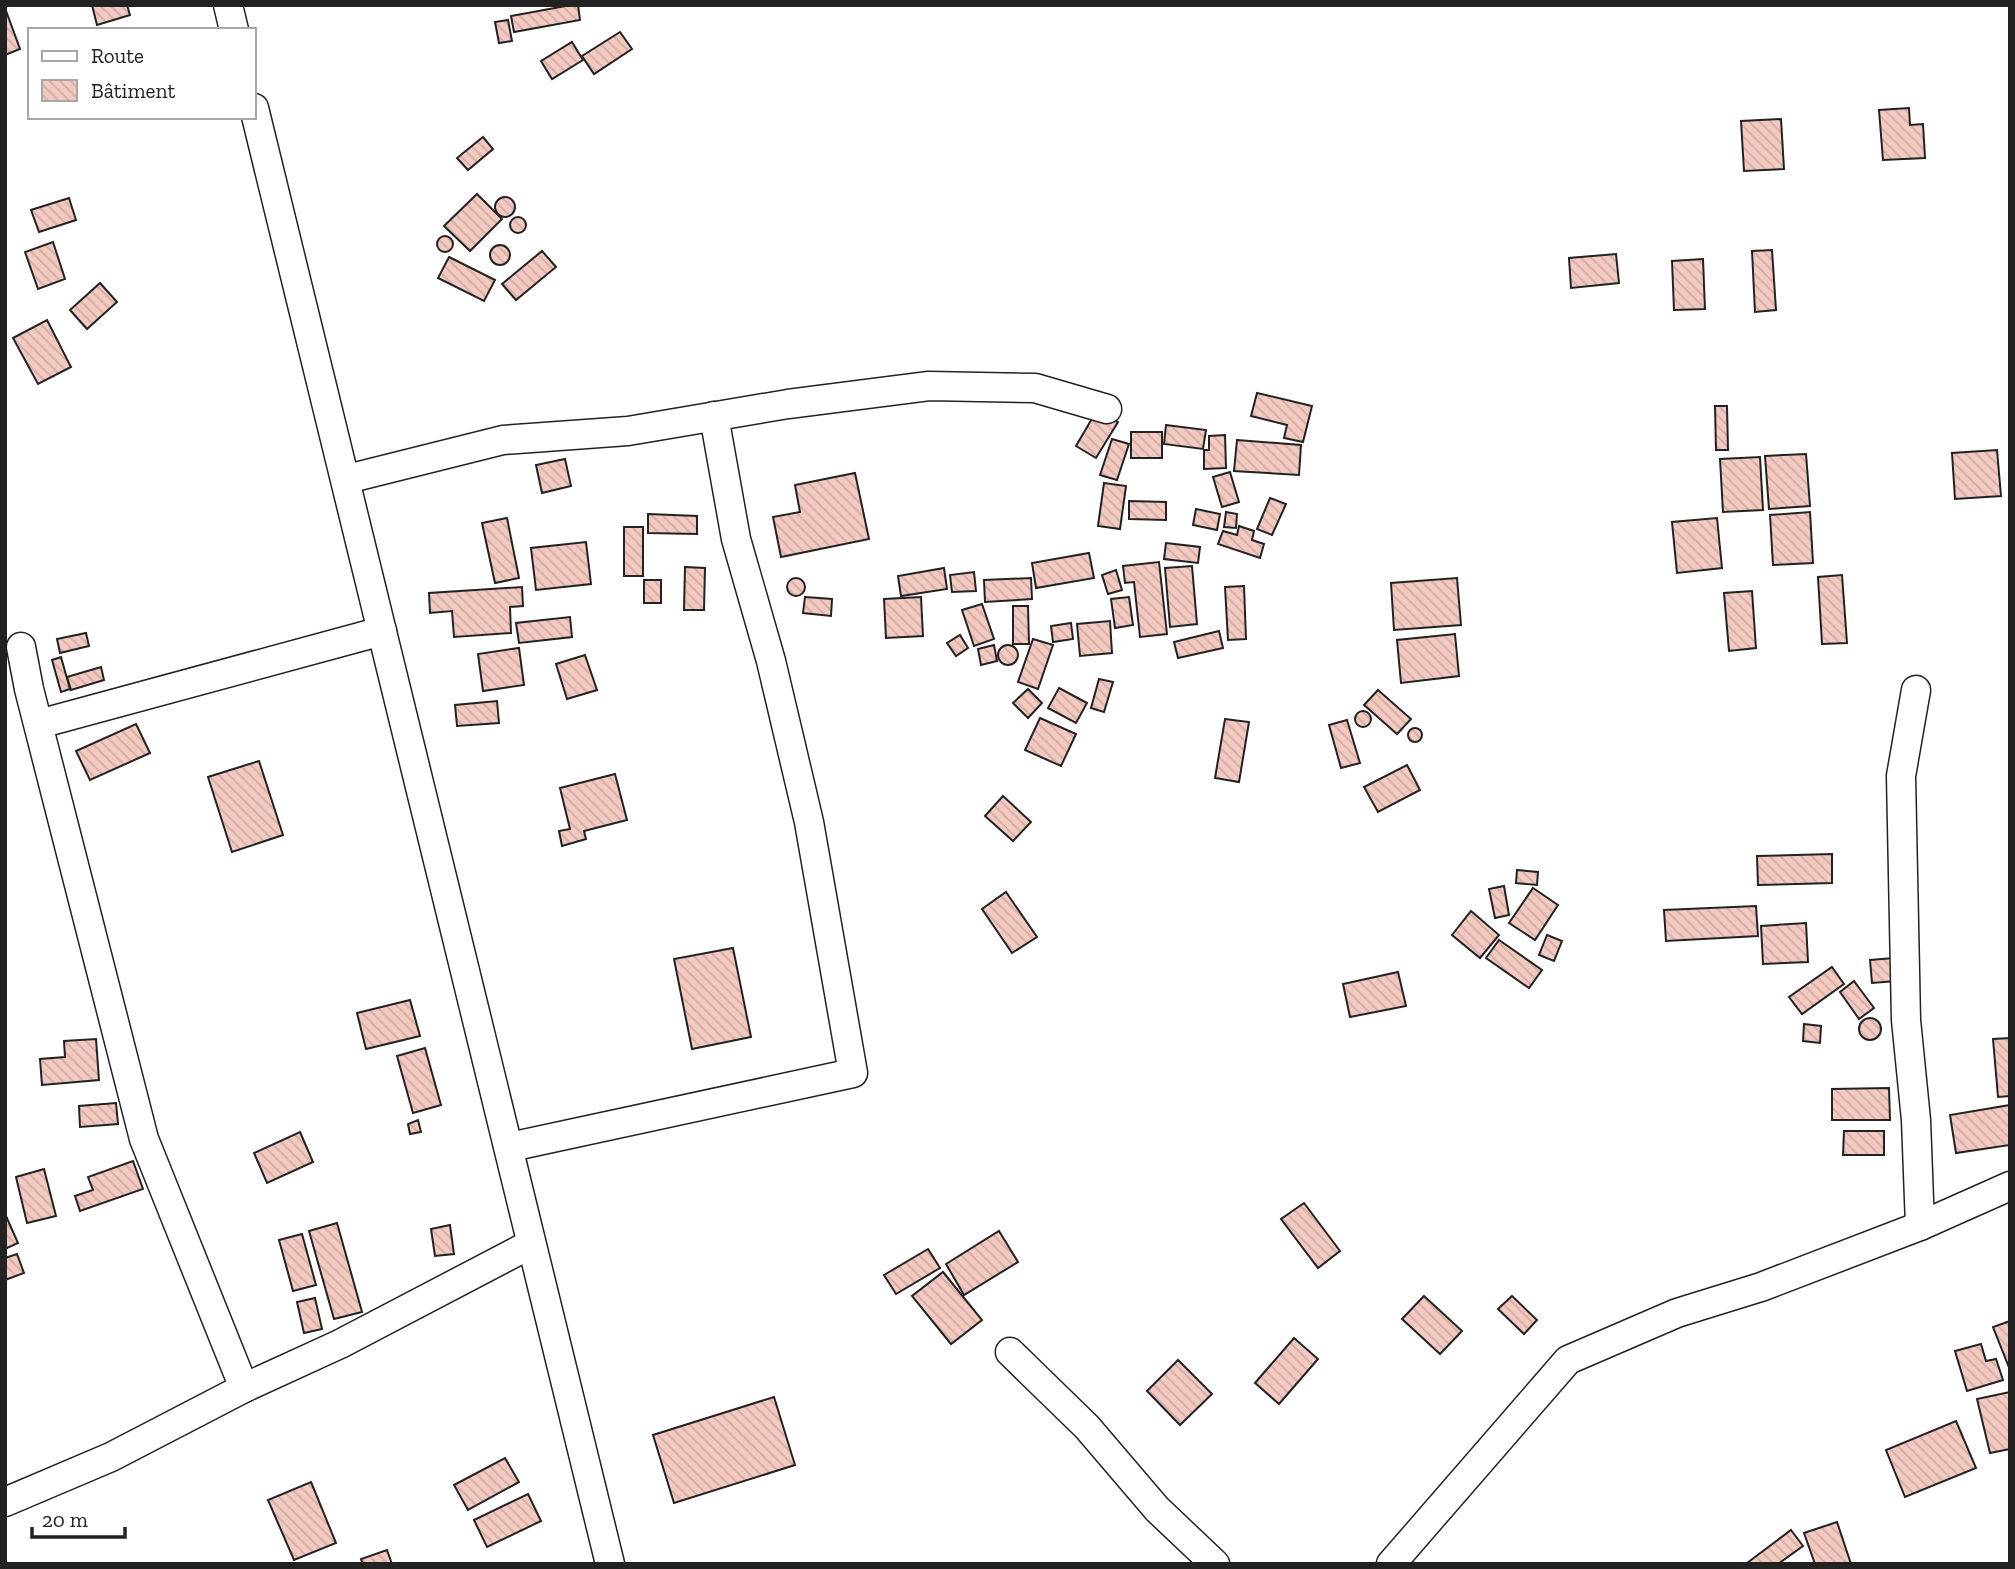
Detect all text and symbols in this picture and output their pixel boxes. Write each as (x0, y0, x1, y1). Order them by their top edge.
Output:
legend (28, 28, 256, 119)
text: Route (91, 43, 144, 68)
text: Bâtiment (91, 78, 176, 103)
scale bar (32, 1496, 124, 1540)
text: 20 m (42, 1507, 88, 1532)

